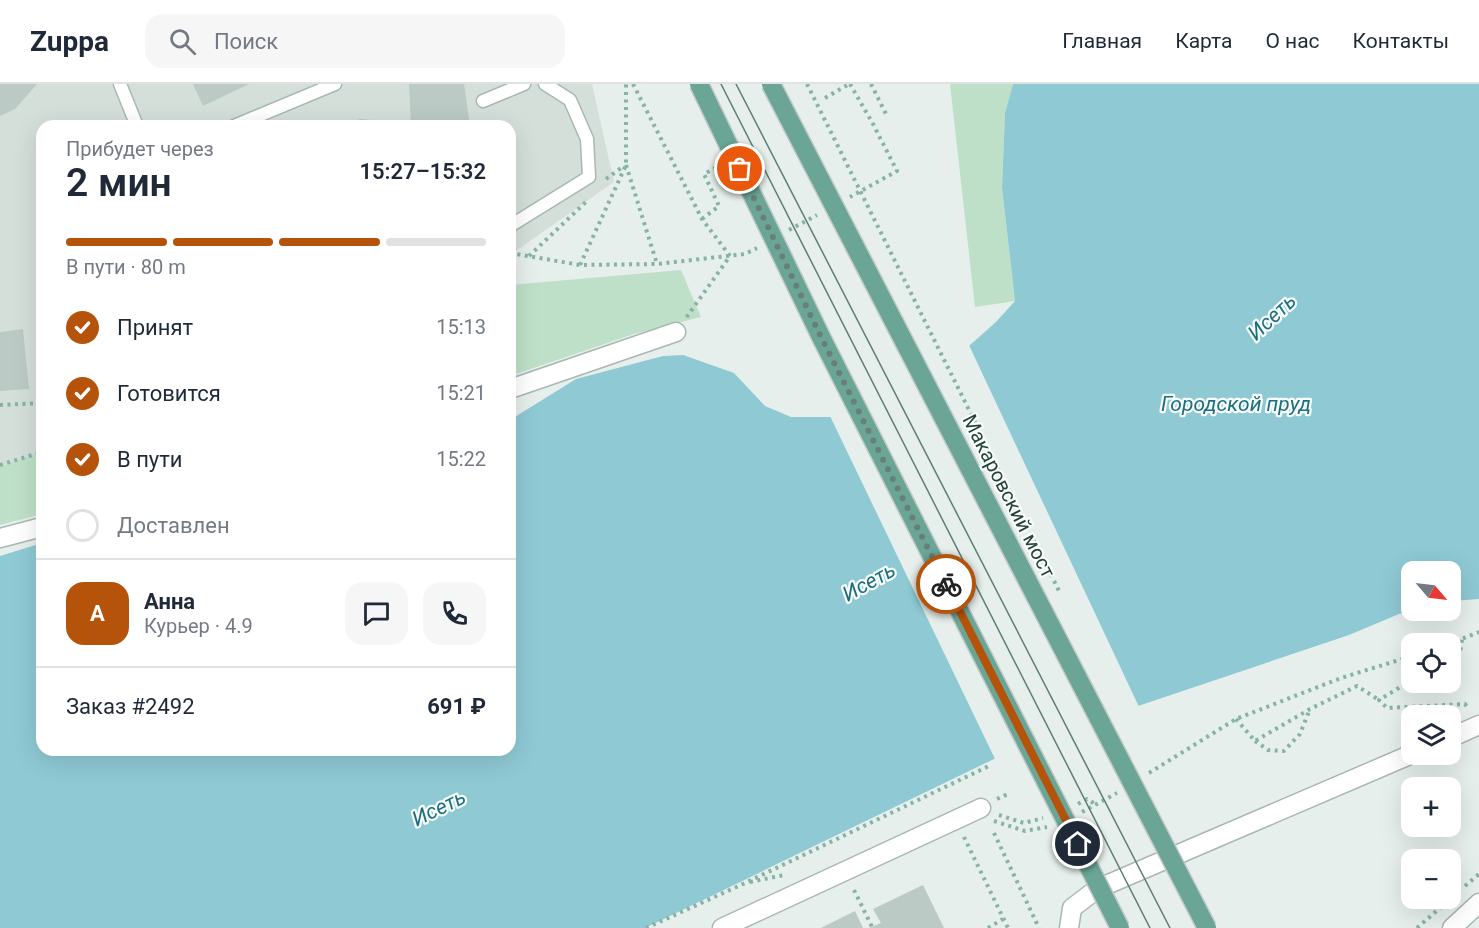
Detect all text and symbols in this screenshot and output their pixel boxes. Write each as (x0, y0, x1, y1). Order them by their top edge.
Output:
search box (145, 14, 565, 68)
text: Zuppa (30, 25, 109, 58)
icon: search (166, 25, 199, 58)
text: Поиск (214, 29, 278, 54)
text: Главная (1062, 29, 1142, 53)
text: Карта (1175, 29, 1232, 53)
text: О нас (1265, 29, 1320, 53)
text: Контакты (1353, 29, 1449, 53)
text: Прибудет через (66, 137, 214, 161)
pin (714, 143, 765, 194)
icon: bag (723, 152, 756, 185)
text: 15:27–15:32 (359, 159, 486, 184)
text: 2 мин (66, 160, 172, 206)
text: В пути · 80 m (66, 255, 186, 279)
water label: Исеть (1243, 289, 1301, 345)
icon: check (66, 311, 99, 344)
text: Принят (117, 315, 193, 340)
text: 15:13 (436, 315, 486, 339)
icon: check (66, 377, 99, 410)
text: Готовится (117, 381, 221, 406)
text: 15:21 (436, 381, 486, 405)
water label: Городской пруд (1161, 392, 1311, 416)
street label: Макаровский мост (958, 410, 1061, 582)
icon: check (66, 443, 99, 476)
text: В пути (117, 447, 183, 472)
text: 15:22 (436, 447, 486, 471)
text: Доставлен (117, 513, 230, 538)
courier (916, 554, 976, 614)
water label: Исеть (838, 558, 900, 606)
north arrow (1401, 561, 1461, 621)
map controls (1401, 561, 1461, 909)
icon: bike (930, 568, 963, 601)
button: chat (345, 582, 408, 645)
button: phone (423, 582, 486, 645)
text: Анна (144, 589, 195, 614)
text: А (90, 601, 105, 626)
text: Курьер · 4.9 (144, 614, 253, 638)
button: locate (1401, 633, 1461, 693)
text: Заказ #2492 (66, 694, 195, 719)
text: 691 ₽ (427, 694, 486, 719)
button: layers (1401, 705, 1461, 765)
button: + (1401, 777, 1461, 837)
water label: Исеть (408, 785, 470, 831)
pin (1052, 818, 1103, 869)
icon: home (1061, 827, 1094, 860)
button: − (1401, 849, 1461, 909)

